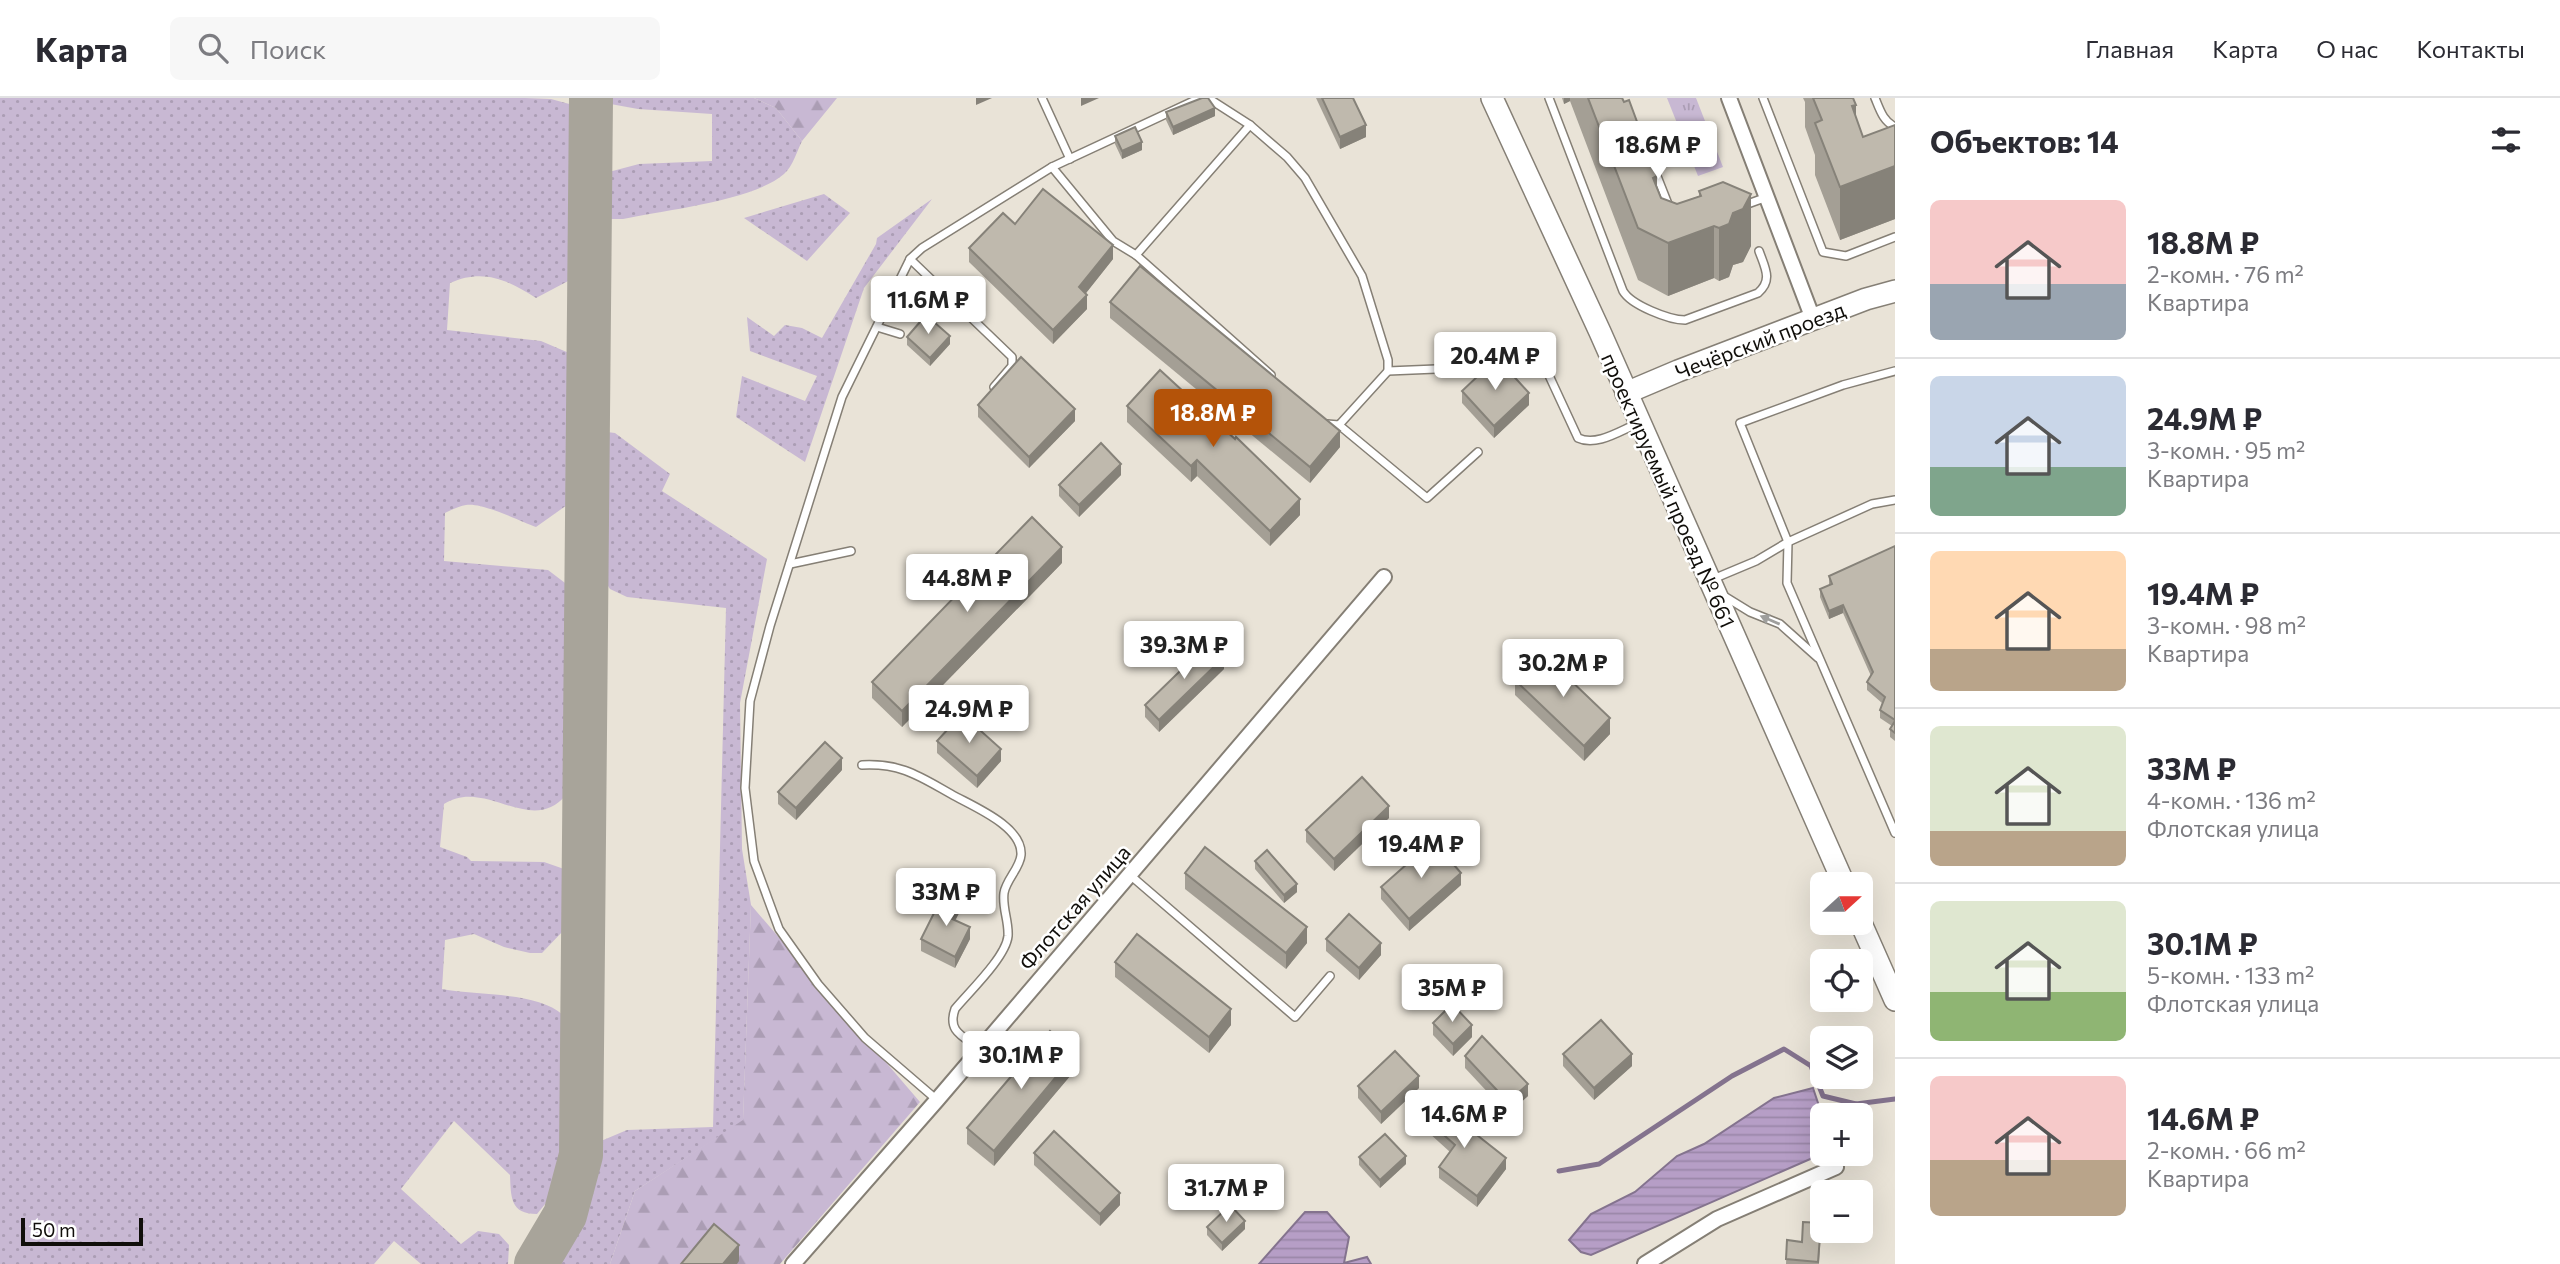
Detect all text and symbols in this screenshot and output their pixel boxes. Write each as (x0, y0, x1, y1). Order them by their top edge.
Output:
search box (170, 17, 660, 80)
text: Карта (35, 28, 128, 69)
icon: search (194, 29, 232, 67)
text: Поиск (250, 33, 326, 64)
text: Главная (2085, 34, 2174, 63)
text: Карта (2212, 34, 2278, 63)
text: О нас (2316, 34, 2378, 63)
text: Контакты (2416, 34, 2525, 63)
icon: filters (2487, 121, 2525, 159)
pin: 18.6M ₽ (1593, 122, 1723, 181)
text: Объектов: 14 (1930, 122, 2119, 159)
text: 18.6M ₽ (1615, 130, 1701, 158)
text: 18.8M ₽ (2147, 223, 2259, 260)
icon: home (1986, 228, 2070, 312)
text: 2-комн. · 76 m² (2147, 260, 2304, 288)
pin: 11.6M ₽ (863, 276, 993, 336)
text: 11.6M ₽ (887, 285, 969, 313)
text: Квартира (2147, 288, 2249, 316)
street label: Чечёрский проезд (1672, 296, 1848, 384)
pin: 20.4M ₽ (1430, 332, 1560, 392)
text: 20.4M ₽ (1450, 341, 1540, 369)
street label: проектируемый проезд № 661 (1597, 349, 1741, 631)
pin: 18.8M ₽ (1148, 390, 1278, 449)
text: 18.8M ₽ (1170, 398, 1256, 426)
text: 24.9M ₽ (2147, 399, 2262, 436)
icon: home (1986, 404, 2070, 488)
text: 3-комн. · 95 m² (2147, 436, 2305, 464)
text: Квартира (2147, 464, 2249, 492)
pin: 44.8M ₽ (902, 554, 1032, 614)
text: 44.8M ₽ (922, 563, 1012, 591)
text: 19.4M ₽ (2147, 574, 2259, 611)
icon: home (1986, 579, 2070, 663)
text: 3-комн. · 98 m² (2147, 611, 2306, 639)
one-way arrow (1760, 614, 1780, 626)
pin: 39.3M ₽ (1119, 622, 1249, 681)
text: 39.3M ₽ (1140, 630, 1228, 658)
text: Квартира (2147, 639, 2249, 667)
pin: 30.2M ₽ (1498, 640, 1628, 699)
text: 30.2M ₽ (1518, 648, 1608, 676)
pin: 24.9M ₽ (904, 686, 1034, 745)
text: 24.9M ₽ (925, 694, 1013, 722)
text: 33M ₽ (2147, 749, 2236, 786)
icon: home (1986, 754, 2070, 838)
text: 4-комн. · 136 m² (2147, 786, 2316, 814)
text: Флотская улица (2147, 814, 2319, 842)
pin: 19.4M ₽ (1356, 820, 1486, 880)
text: 19.4M ₽ (1378, 829, 1464, 857)
street label: Флотская улица (1013, 840, 1135, 974)
pin: 33M ₽ (897, 868, 995, 928)
north arrow (1810, 872, 1872, 934)
map controls (1810, 872, 1873, 1243)
text: 33M ₽ (912, 877, 980, 905)
text: 30.1M ₽ (2147, 924, 2258, 961)
icon: home (1986, 929, 2070, 1013)
button: locate (1810, 949, 1873, 1012)
text: 5-комн. · 133 m² (2147, 961, 2314, 989)
pin: 35M ₽ (1403, 964, 1501, 1024)
text: 35M ₽ (1418, 973, 1486, 1001)
text: Флотская улица (2147, 989, 2319, 1017)
button: layers (1810, 1026, 1873, 1089)
pin: 30.1M ₽ (956, 1032, 1086, 1091)
text: 30.1M ₽ (979, 1040, 1063, 1068)
pin: 14.6M ₽ (1399, 1090, 1529, 1150)
text: 14.6M ₽ (1421, 1099, 1507, 1127)
text: 14.6M ₽ (2147, 1099, 2259, 1136)
button: + (1810, 1103, 1873, 1166)
icon: home (1986, 1104, 2070, 1188)
text: 2-комн. · 66 m² (2147, 1136, 2306, 1164)
pin: 31.7M ₽ (1161, 1164, 1291, 1224)
text: Квартира (2147, 1164, 2249, 1192)
text: 31.7M ₽ (1184, 1173, 1268, 1201)
button: − (1810, 1180, 1873, 1243)
scale bar (21, 1215, 144, 1247)
text: 50 m (32, 1218, 76, 1241)

